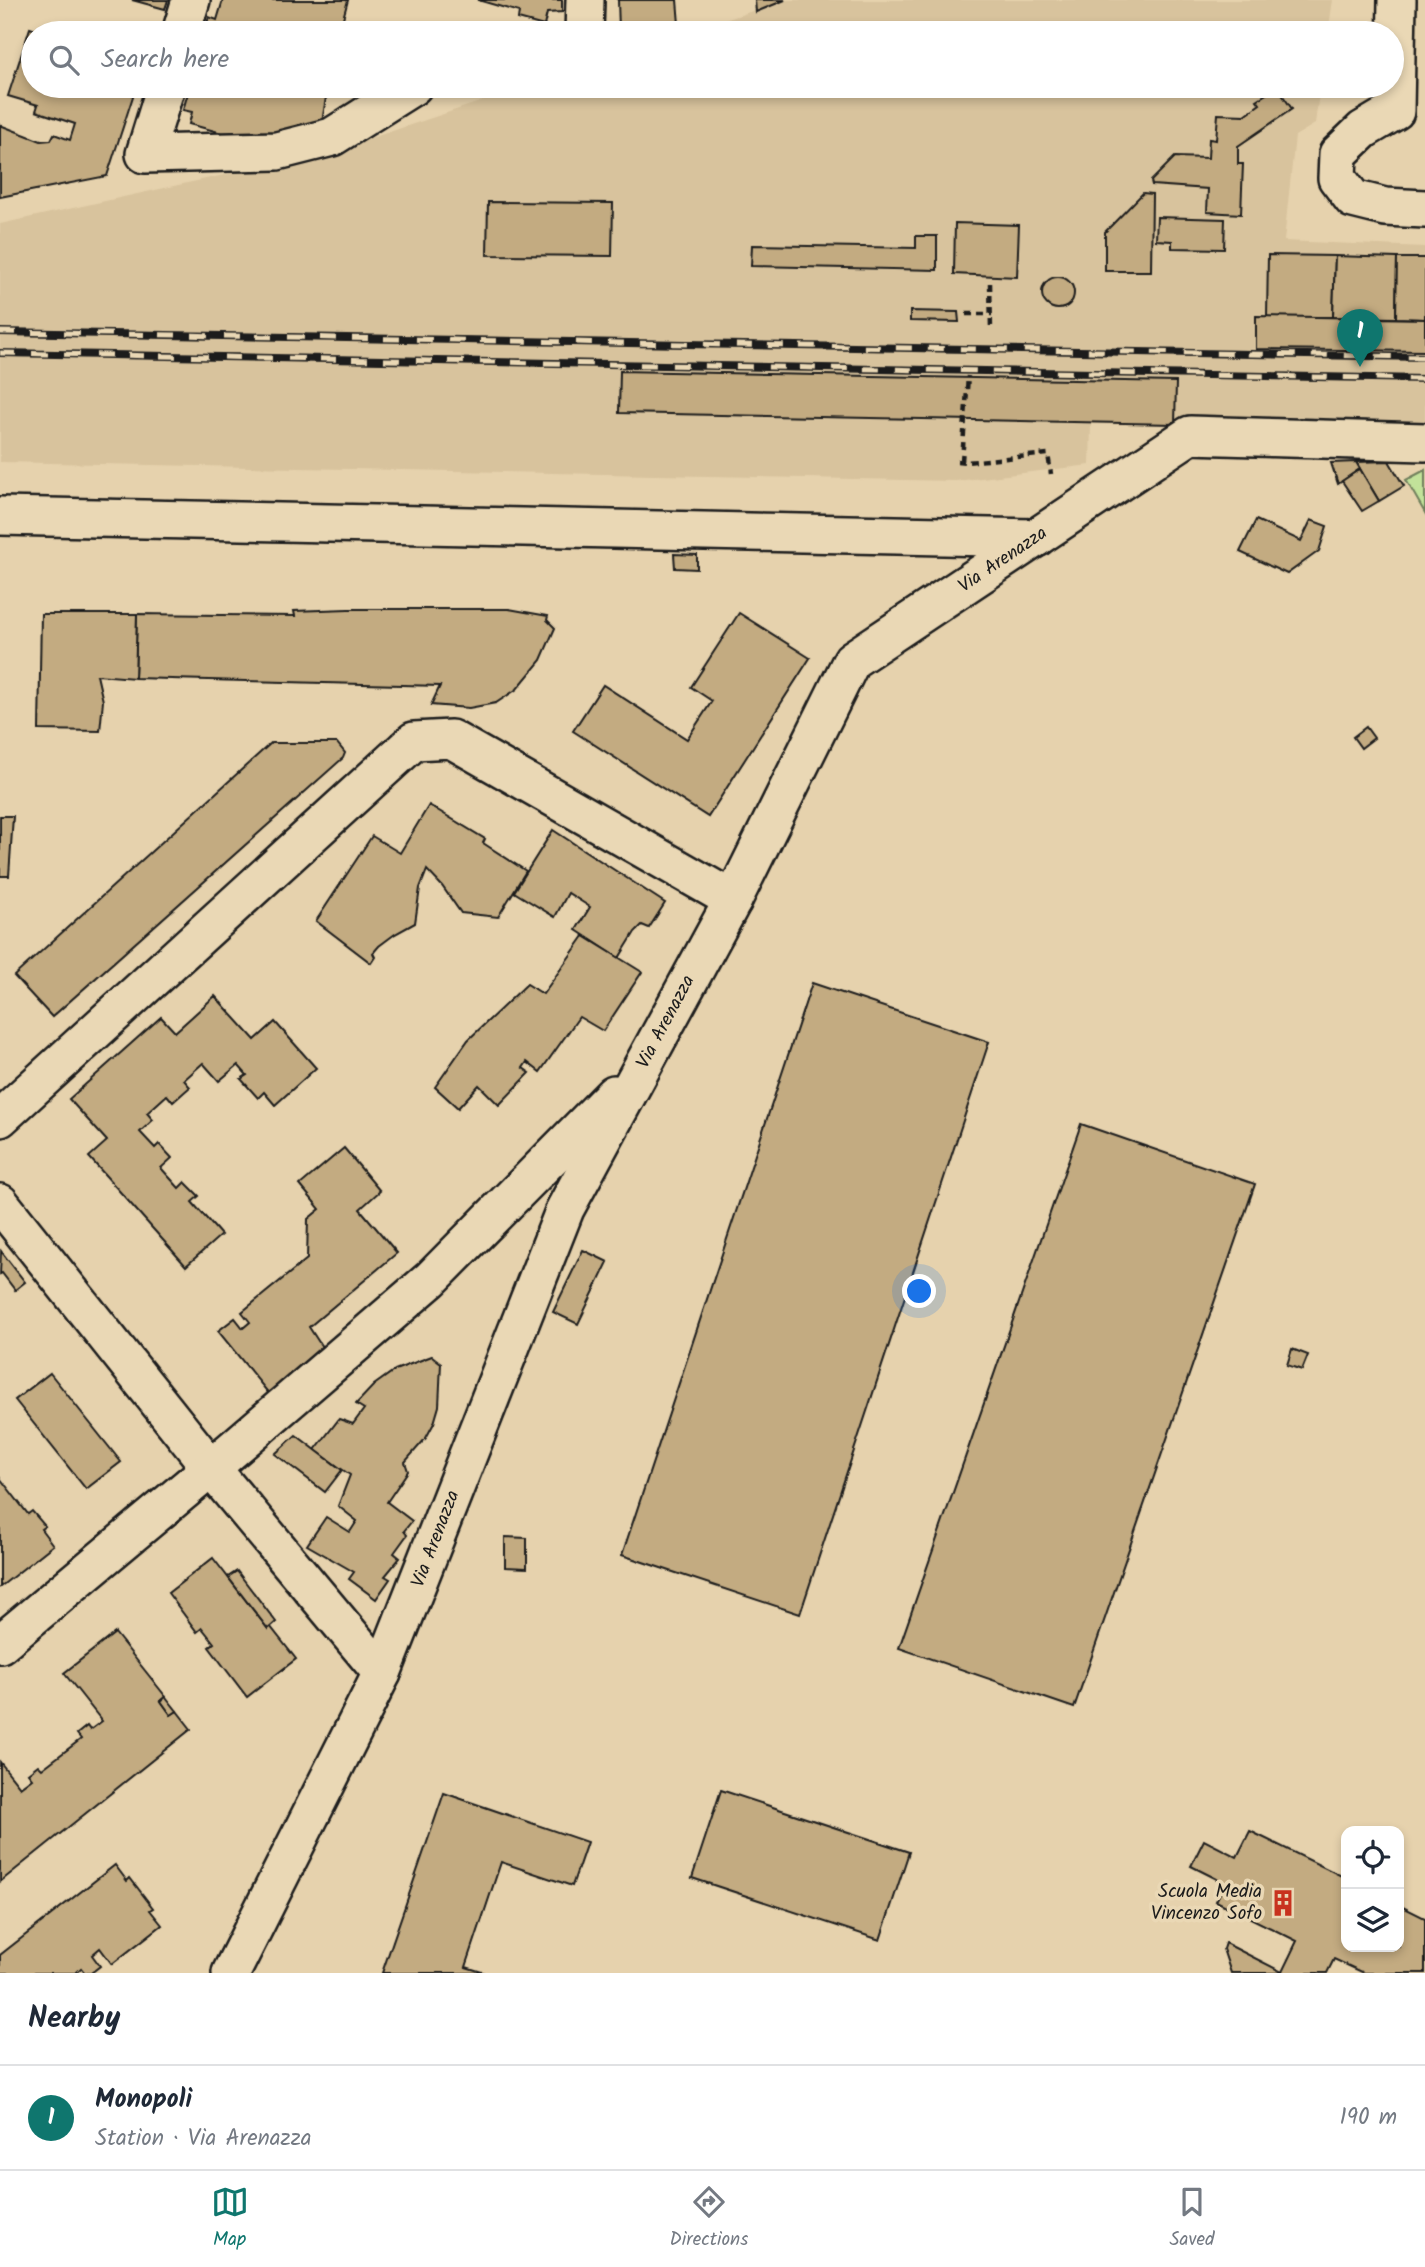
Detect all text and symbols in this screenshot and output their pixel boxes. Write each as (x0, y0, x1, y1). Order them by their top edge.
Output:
search box (21, 21, 1404, 98)
text: Search here (101, 39, 229, 81)
icon: search (45, 41, 83, 79)
pin: 1 (1337, 309, 1383, 367)
street label: Via Arenazza (952, 519, 1054, 601)
street label: Via Arenazza (629, 970, 703, 1074)
your location (902, 1274, 936, 1308)
street label: Via Arenazza (404, 1486, 468, 1592)
map controls (1341, 1826, 1404, 1952)
button: locate (1341, 1826, 1404, 1889)
place label: Scuola Media Vincenzo Sofo (1151, 1877, 1262, 1929)
building icon: Scuola Media Vincenzo Sofo (1268, 1888, 1298, 1918)
button: layers (1341, 1889, 1404, 1952)
text: Nearby (28, 1995, 120, 2043)
text: Monopoli (95, 2079, 192, 2121)
text: 1 (48, 2100, 54, 2136)
text: 190 m (1340, 2100, 1397, 2136)
text: Station · Via Arenazza (95, 2121, 312, 2157)
tab: Map (211, 2183, 249, 2255)
tab: Directions (670, 2183, 748, 2255)
tab: Saved (1169, 2183, 1214, 2255)

